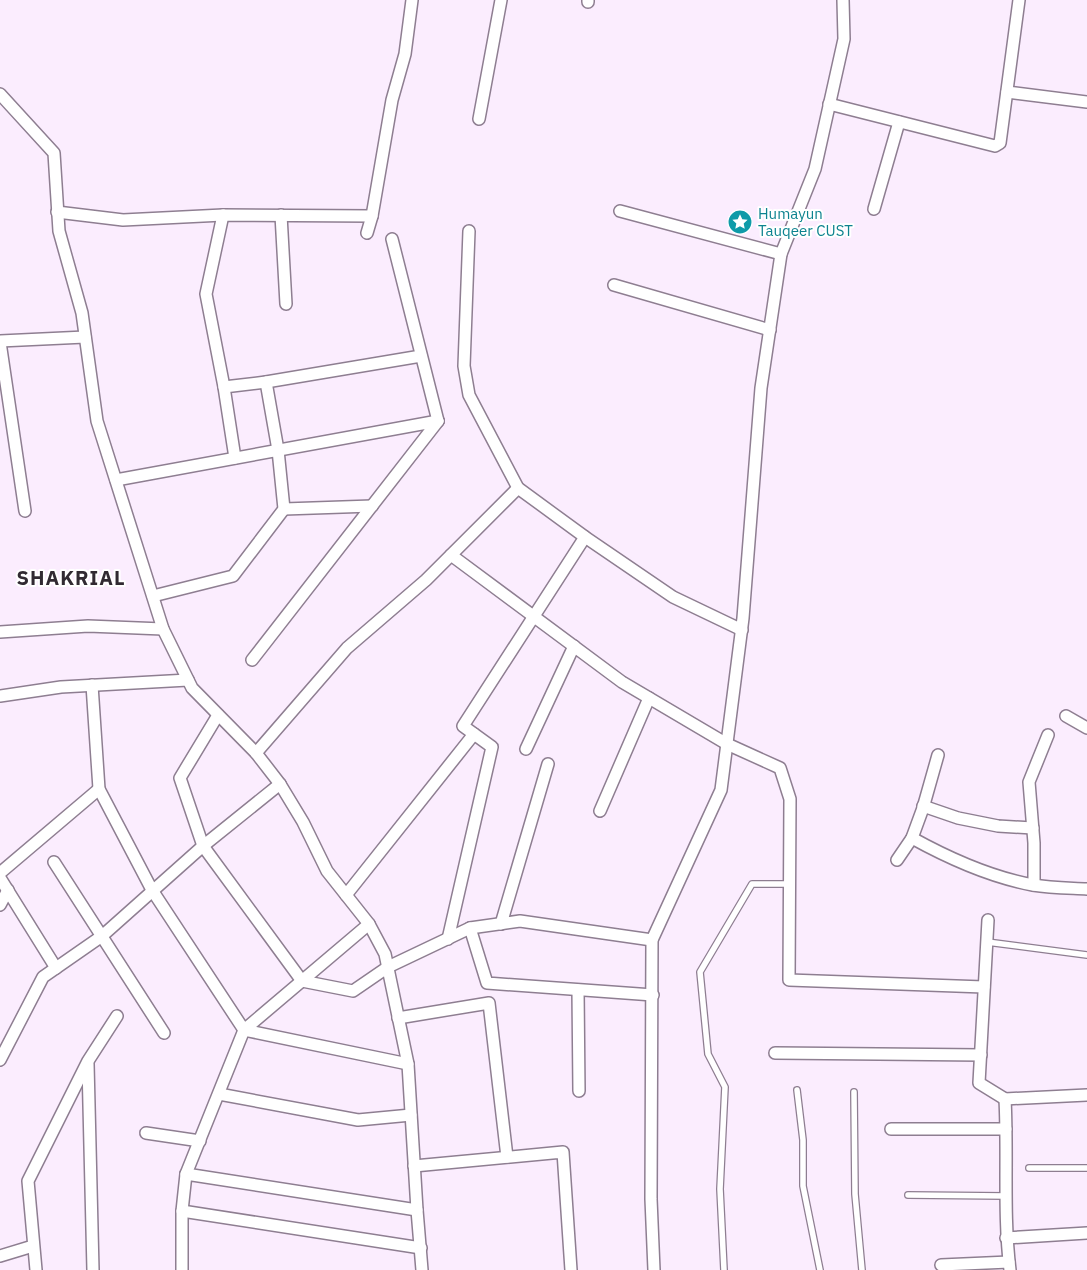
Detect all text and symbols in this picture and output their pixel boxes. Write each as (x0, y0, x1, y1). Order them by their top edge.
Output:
place label: Humayun Tauqeer CUST (758, 204, 853, 240)
place icon: Humayun Tauqeer CUST (727, 209, 753, 235)
district label: SHAKRIAL (17, 564, 126, 591)

